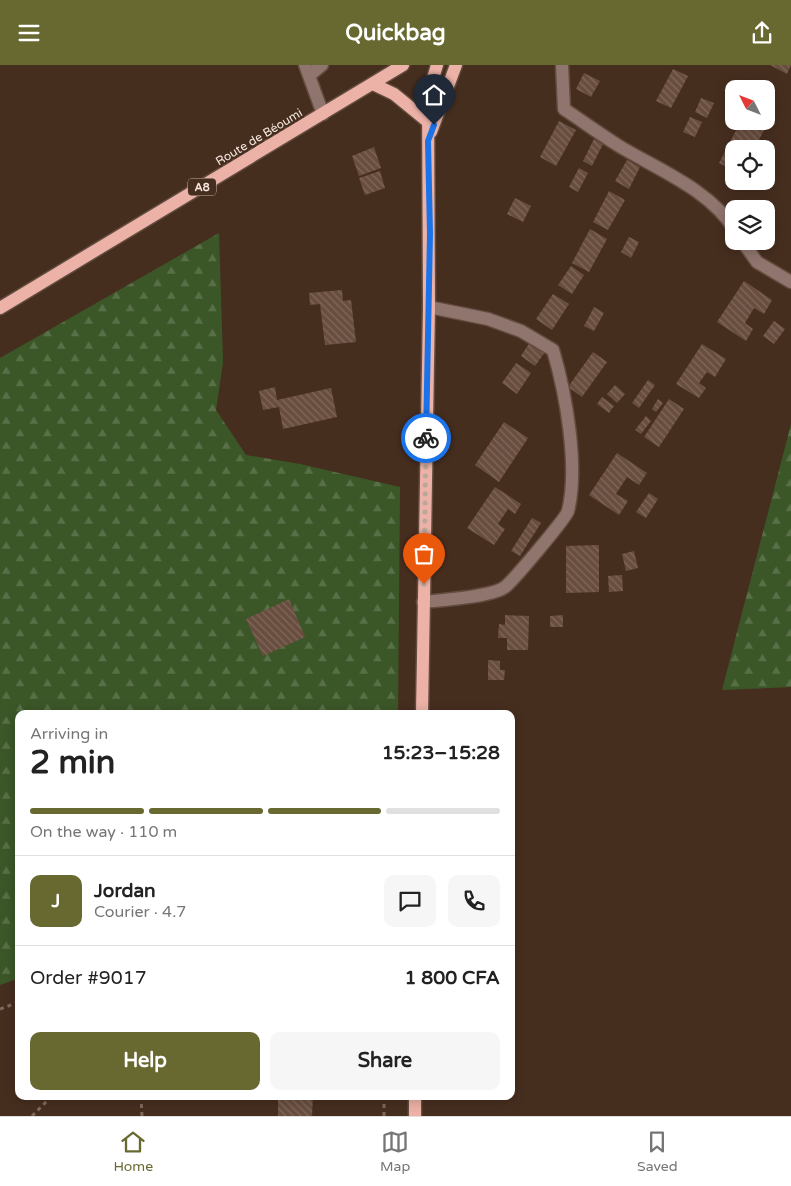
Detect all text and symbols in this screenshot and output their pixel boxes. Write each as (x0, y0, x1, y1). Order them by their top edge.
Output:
icon: menu (15, 19, 43, 47)
icon: share (748, 19, 776, 47)
text: Quickbag (345, 20, 446, 46)
pin (413, 74, 455, 125)
north arrow (725, 80, 775, 130)
map controls (725, 80, 775, 250)
icon: home (420, 81, 448, 109)
street label: Route de Béoumi (213, 106, 305, 168)
button: locate (725, 140, 775, 190)
road number: A8 (188, 179, 216, 195)
button: layers (725, 200, 775, 250)
courier (401, 413, 451, 463)
icon: bike (412, 424, 440, 452)
pin (403, 533, 445, 584)
icon: bag (410, 540, 438, 568)
text: Arriving in (30, 724, 108, 744)
text: 15:23–15:28 (382, 742, 500, 764)
text: 2 min (30, 744, 115, 782)
text: On the way · 110 m (30, 822, 177, 842)
button: chat (384, 875, 436, 927)
button: phone (448, 875, 500, 927)
text: Jordan (94, 880, 156, 902)
text: J (52, 890, 60, 912)
text: Courier · 4.7 (94, 902, 186, 922)
text: Order #9017 (30, 967, 147, 989)
text: 1 800 CFA (404, 967, 500, 989)
button: Help (30, 1032, 260, 1090)
button: Share (270, 1032, 500, 1090)
tab: Home (113, 1128, 153, 1175)
tab: Map (380, 1128, 410, 1175)
tab: Saved (637, 1128, 678, 1175)

